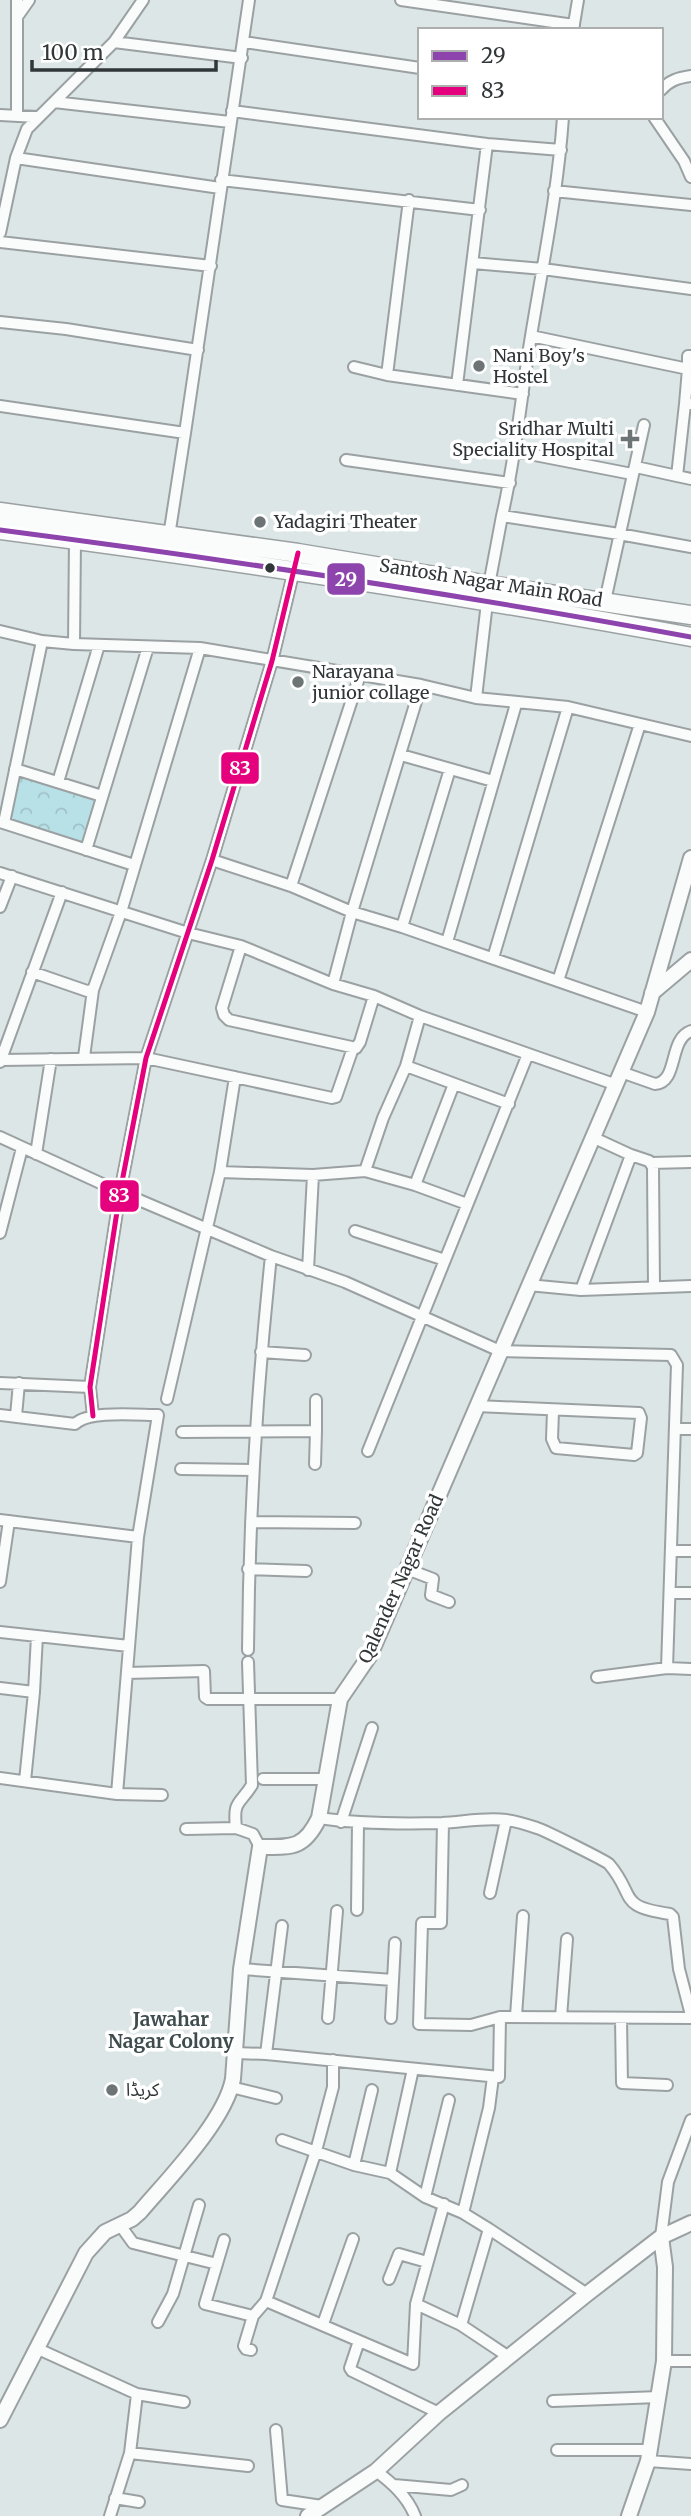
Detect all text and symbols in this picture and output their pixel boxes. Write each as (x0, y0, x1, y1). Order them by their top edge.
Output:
scale bar (32, 28, 215, 72)
legend (418, 28, 663, 119)
text: 100 m (42, 39, 104, 66)
text: 29 (481, 42, 506, 69)
text: 83 (481, 77, 505, 104)
place label: Nani Boy's Hostel (493, 344, 585, 388)
marker: Nani Boy's Hostel (471, 358, 487, 374)
place label: Sridhar Multi Speciality Hospital (452, 417, 614, 461)
marker: Sridhar Multi Speciality Hospital (620, 429, 640, 449)
place label: Yadagiri Theater (273, 510, 417, 533)
marker: Yadagiri Theater (252, 514, 268, 530)
street label: Santosh Nagar Main ROad (378, 553, 605, 612)
unlabelled marker (263, 561, 277, 575)
line badge: 29 (326, 562, 366, 596)
text: 29 (335, 567, 357, 591)
place label: Narayana junior collage (311, 660, 429, 704)
marker: Narayana junior collage (290, 674, 306, 690)
line badge: 83 (220, 751, 260, 785)
text: 83 (229, 756, 251, 780)
line badge: 83 (99, 1179, 140, 1213)
text: 83 (108, 1183, 130, 1207)
street label: Qalender Nagar Road (353, 1491, 448, 1667)
district label: Jawahar Nagar Colony (108, 2007, 235, 2053)
place label: کریڈا (126, 2078, 160, 2101)
marker: کریڈا (104, 2082, 120, 2098)

